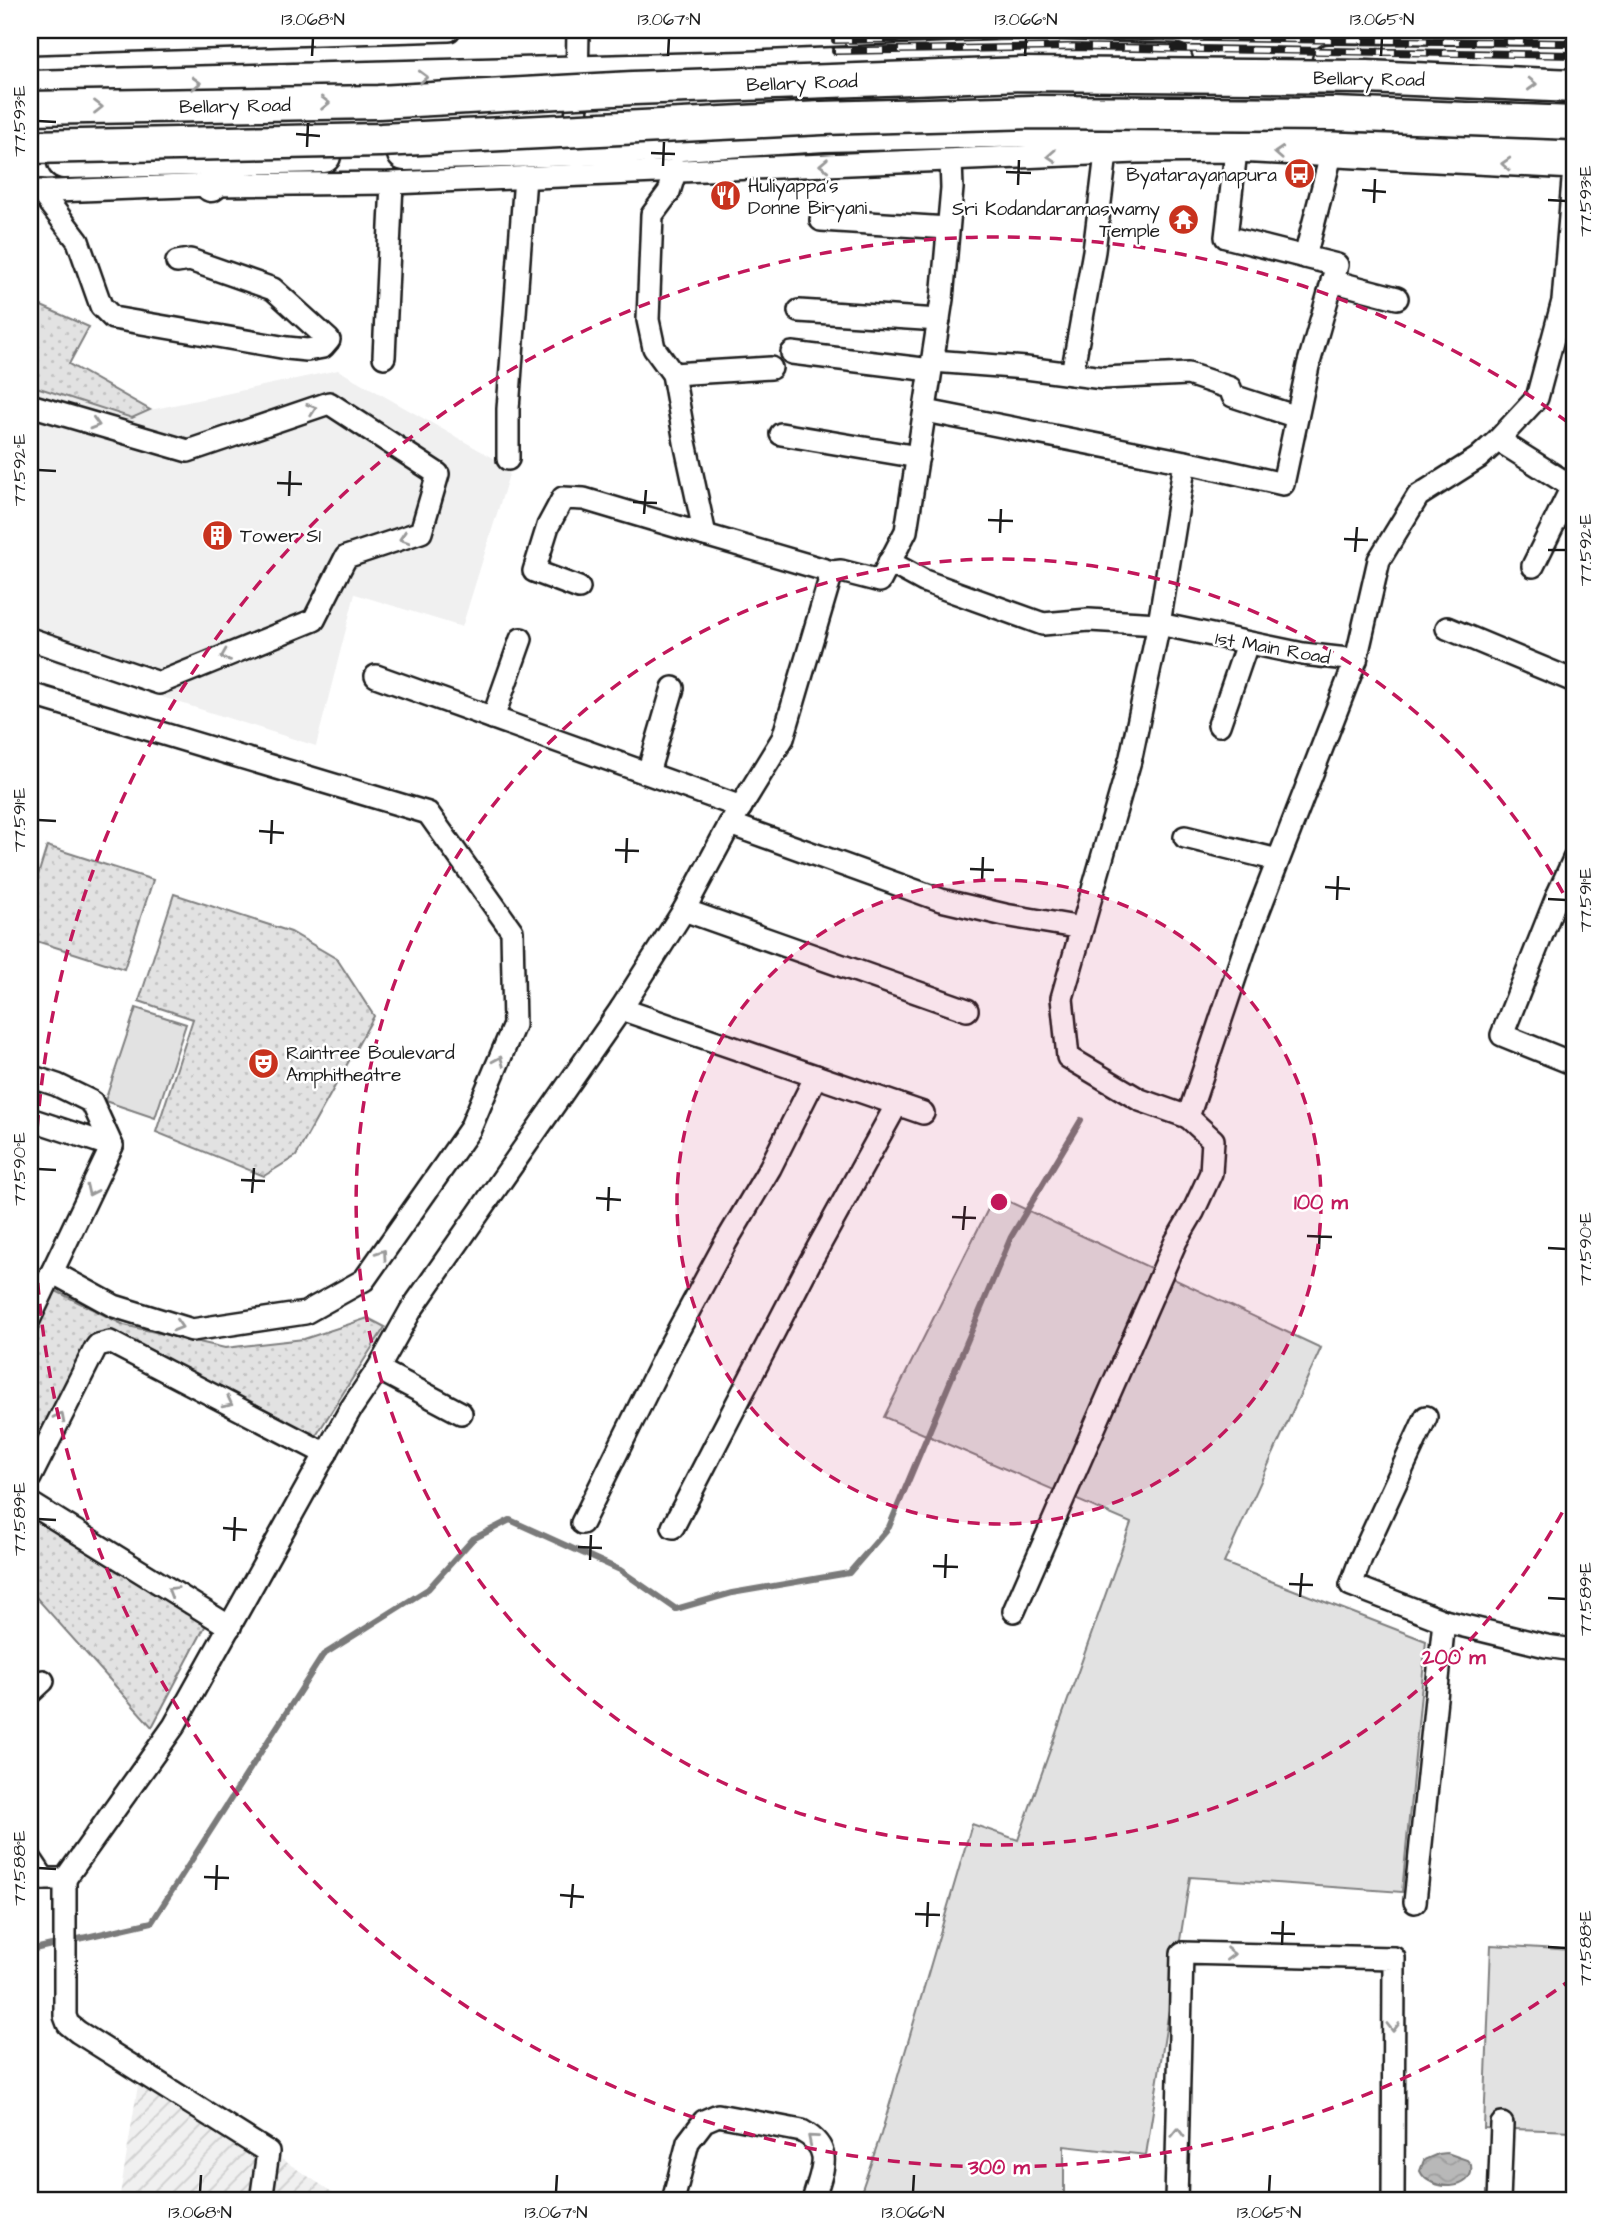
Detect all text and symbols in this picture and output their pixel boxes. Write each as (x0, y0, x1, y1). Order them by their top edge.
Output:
text: 13.068°N (281, 7, 345, 32)
text: 13.067°N (638, 7, 700, 32)
text: 13.066°N (994, 7, 1058, 32)
text: 13.065°N (1350, 7, 1414, 32)
street label: Bellary Road (1313, 65, 1425, 95)
street label: Bellary Road (746, 68, 859, 100)
one-way arrow (418, 69, 429, 84)
one-way arrow (191, 75, 202, 91)
one-way arrow (1527, 77, 1538, 92)
text: 77.593°E (7, 85, 32, 157)
street label: Bellary Road (179, 92, 291, 122)
one-way arrow (320, 96, 331, 111)
one-way arrow (93, 99, 104, 115)
one-way arrow (1273, 145, 1284, 160)
one-way arrow (1046, 149, 1057, 164)
one-way arrow (818, 157, 829, 173)
bus stop icon: Byatarayanapura (1283, 157, 1317, 191)
one-way arrow (1500, 157, 1511, 172)
place label: Byatarayanapura (1126, 162, 1277, 190)
text: 77.593°E (1573, 165, 1598, 237)
place label: Huliyappa's Donne Biryani (748, 173, 867, 223)
restaurant icon: Huliyappa's Donne Biryani (708, 179, 742, 213)
place label: Sri Kodandaramaswamy Temple (952, 196, 1161, 245)
temple icon: Sri Kodandaramaswamy Temple (1166, 202, 1200, 236)
one-way arrow (305, 403, 317, 417)
one-way arrow (89, 416, 101, 431)
text: 77.592°E (7, 433, 32, 506)
text: 77.592°E (1573, 513, 1598, 586)
building icon: Tower S1 (200, 518, 234, 552)
place label: Tower S1 (240, 523, 321, 550)
one-way arrow (398, 530, 410, 544)
street label: 1st Main Road (1213, 625, 1333, 672)
one-way arrow (220, 647, 232, 661)
text: 77.591°E (7, 787, 32, 852)
text: 77.591°E (1573, 867, 1598, 932)
place label: Raintree Boulevard Amphitheatre (286, 1040, 455, 1089)
theatre icon: Raintree Boulevard Amphitheatre (246, 1046, 280, 1080)
one-way arrow (491, 1055, 505, 1068)
text: 77.590°E (7, 1132, 32, 1206)
one-way arrow (85, 1184, 99, 1196)
text: 100 m (1294, 1188, 1349, 1217)
centre of rings (987, 1190, 1011, 1214)
text: 77.590°E (1573, 1212, 1598, 1286)
one-way arrow (374, 1249, 386, 1262)
one-way arrow (172, 1317, 184, 1332)
one-way arrow (221, 1395, 234, 1409)
one-way arrow (52, 1412, 66, 1424)
text: 77.589°E (7, 1482, 32, 1556)
text: 77.589°E (1573, 1562, 1598, 1636)
one-way arrow (166, 1586, 179, 1599)
text: 200 m (1421, 1643, 1486, 1672)
text: 77.588°E (7, 1830, 32, 1906)
text: 77.588°E (1573, 1910, 1598, 1986)
one-way arrow (1225, 1947, 1236, 1962)
one-way arrow (1386, 2021, 1401, 2032)
one-way arrow (1170, 2127, 1186, 2138)
one-way arrow (808, 2135, 821, 2147)
text: 300 m (967, 2153, 1031, 2182)
text: 13.068°N (168, 2200, 232, 2225)
text: 13.067°N (525, 2200, 587, 2225)
text: 13.066°N (881, 2200, 945, 2225)
text: 13.065°N (1237, 2200, 1301, 2225)

